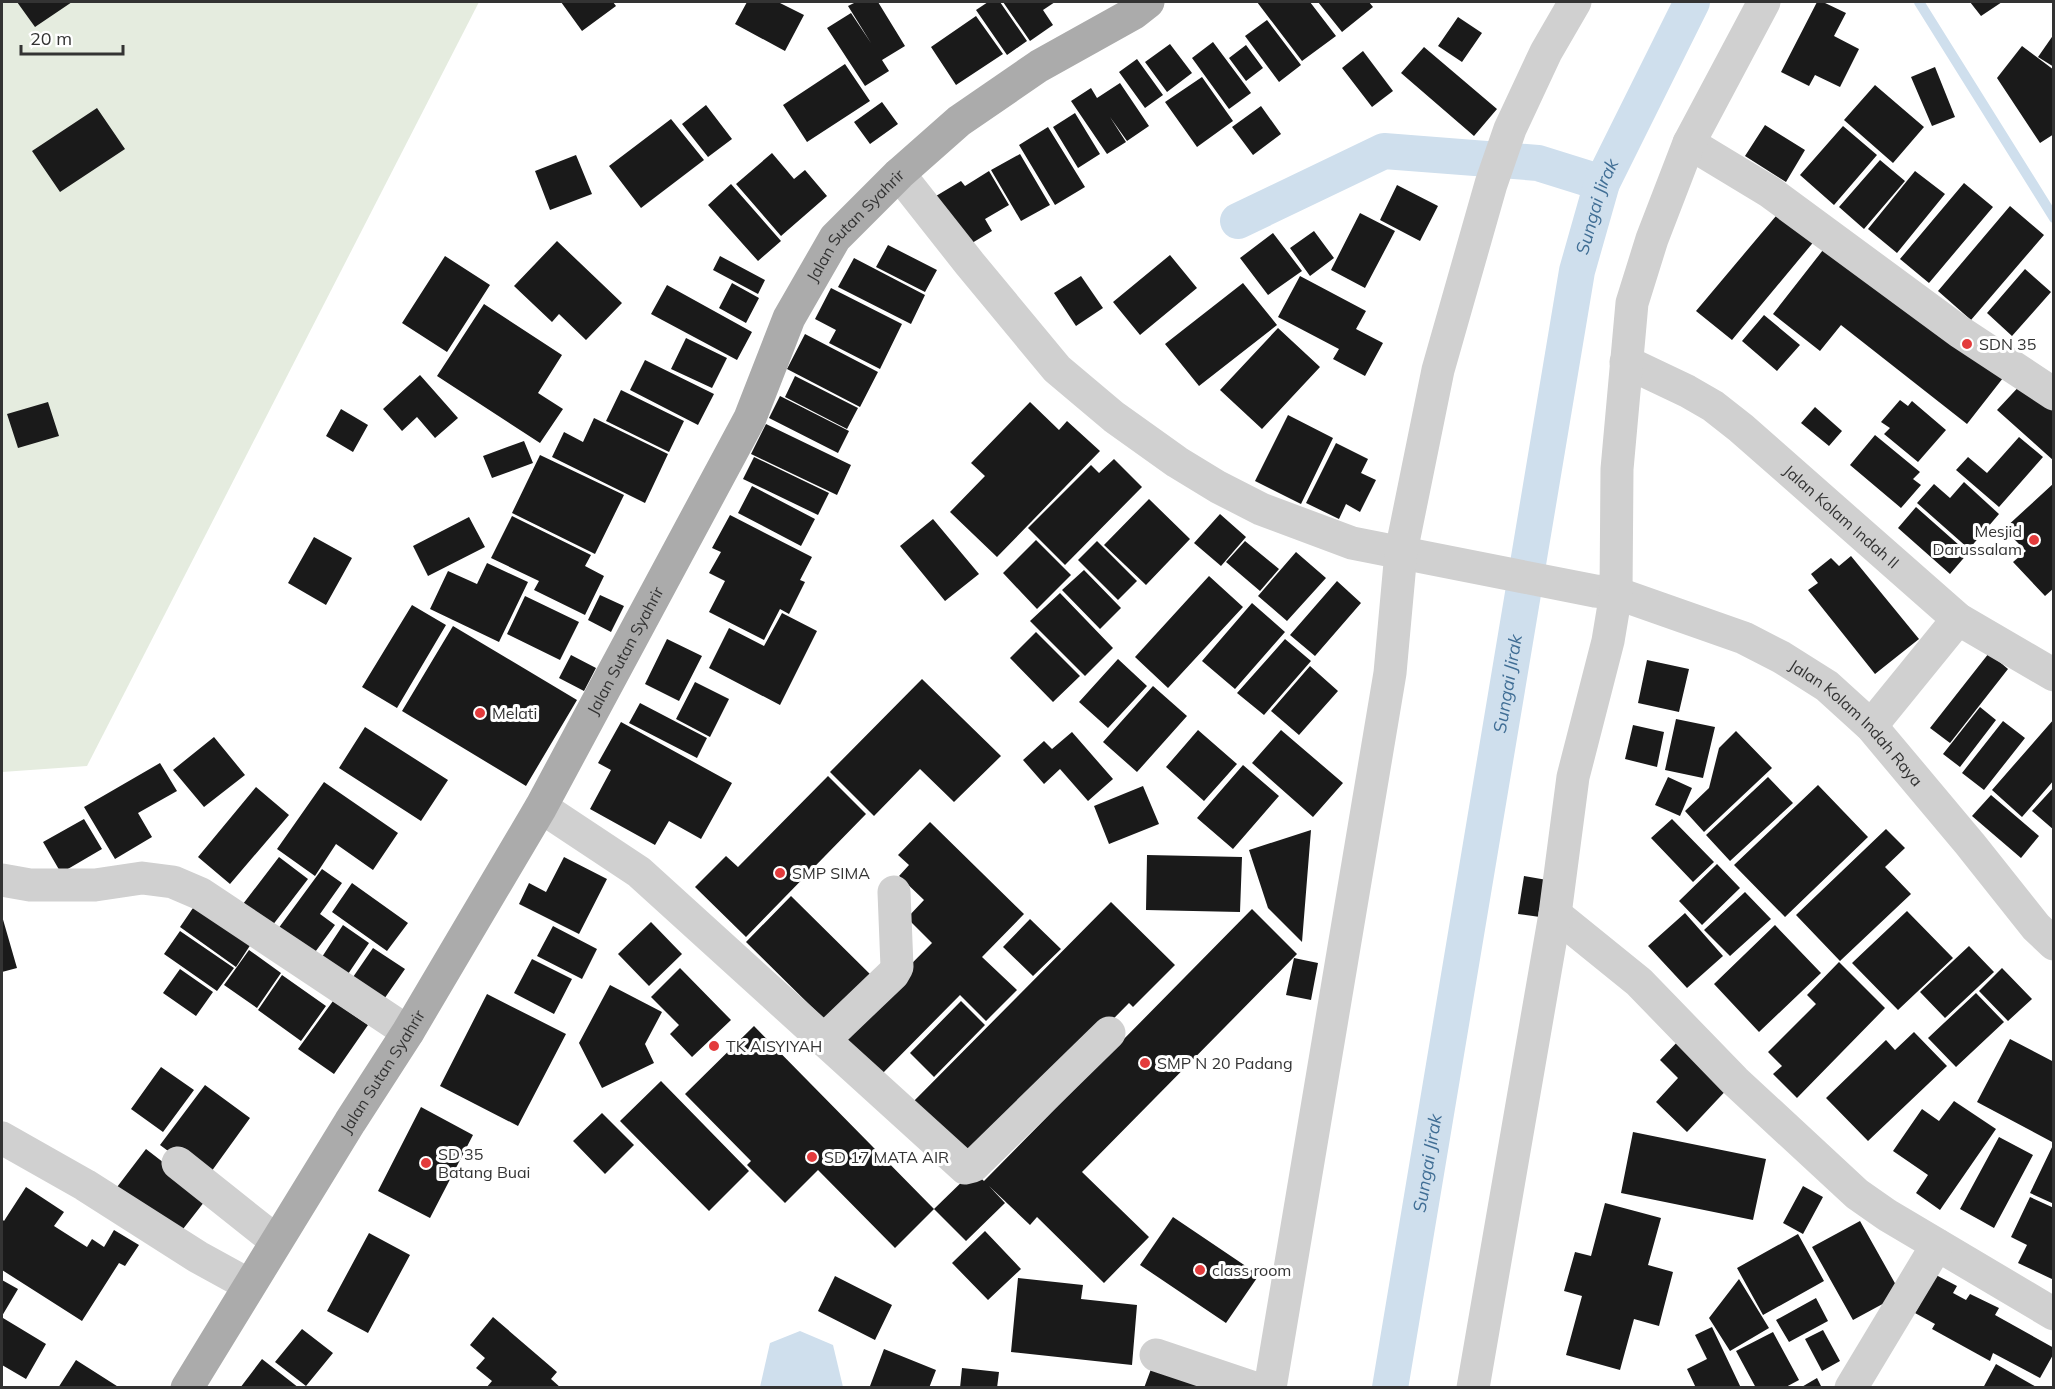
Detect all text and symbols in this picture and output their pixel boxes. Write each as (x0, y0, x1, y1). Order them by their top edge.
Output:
scale bar (21, 18, 123, 56)
text: 20 m (30, 27, 72, 50)
water label: Sungai Jirak (1570, 154, 1624, 257)
street label: Jalan Sutan Syahrir (802, 164, 908, 285)
place label: SDN 35 (1979, 334, 2036, 354)
marker: SDN 35 (1960, 337, 1974, 351)
street label: Jalan Kolam Indah II (1780, 460, 1903, 573)
place label: Mesjid Darussalam (1932, 521, 2022, 559)
marker: Mesjid Darussalam (2027, 533, 2041, 547)
street label: Jalan Sutan Syahrir (583, 583, 668, 718)
water label: Sungai Jirak (1488, 632, 1527, 735)
street label: Jalan Kolam Indah Raya (1786, 655, 1927, 790)
place label: Melati (492, 703, 537, 723)
marker: Melati (473, 706, 487, 720)
place label: SMP SIMA (792, 863, 870, 883)
marker: SMP SIMA (773, 866, 787, 880)
street label: Jalan Sutan Syahrir (336, 1006, 429, 1137)
place label: TK AISYIYAH (726, 1036, 822, 1056)
marker: TK AISYIYAH (707, 1039, 721, 1053)
place label: SMP N 20 Padang (1157, 1053, 1293, 1073)
marker: SMP N 20 Padang (1138, 1056, 1152, 1070)
water label: Sungai Jirak (1408, 1111, 1447, 1214)
place label: SD 35 Batang Buai (438, 1144, 530, 1182)
place label: SD 17 MATA AIR (824, 1147, 949, 1167)
marker: SD 17 MATA AIR (805, 1150, 819, 1164)
marker: SD 35 Batang Buai (419, 1156, 433, 1170)
place label: class room (1212, 1260, 1291, 1280)
marker: class room (1193, 1263, 1207, 1277)

